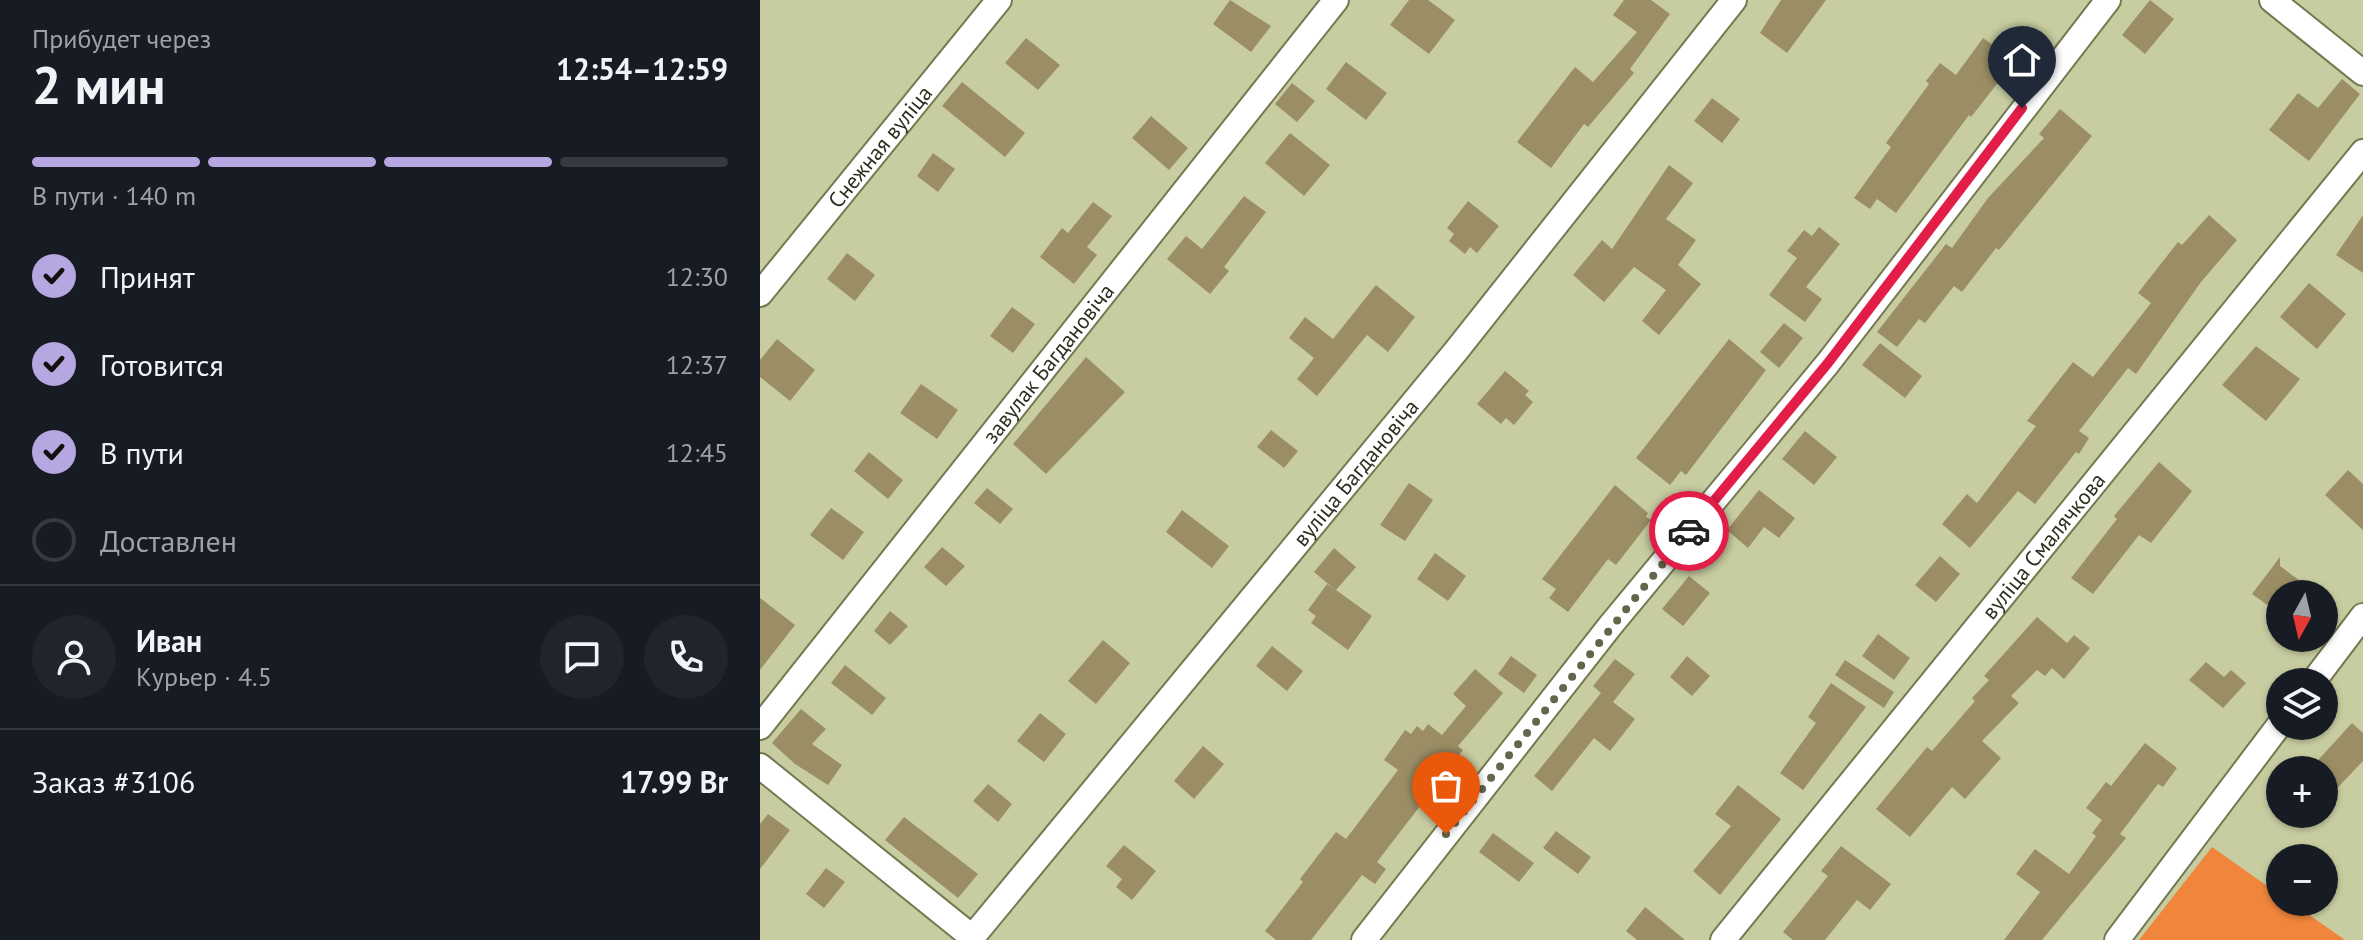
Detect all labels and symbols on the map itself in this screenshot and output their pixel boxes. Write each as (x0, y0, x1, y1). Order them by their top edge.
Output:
pin (1988, 26, 2056, 108)
street label: Снежная вуліца (822, 80, 938, 214)
street label: завулак Багдановіча (976, 278, 1120, 449)
street label: вуліца Багдановіча (1287, 393, 1425, 552)
street label: вуліца Смалячкова (1975, 467, 2111, 625)
courier (1649, 491, 1729, 571)
north arrow (2266, 580, 2338, 652)
pin (1412, 752, 1480, 834)

